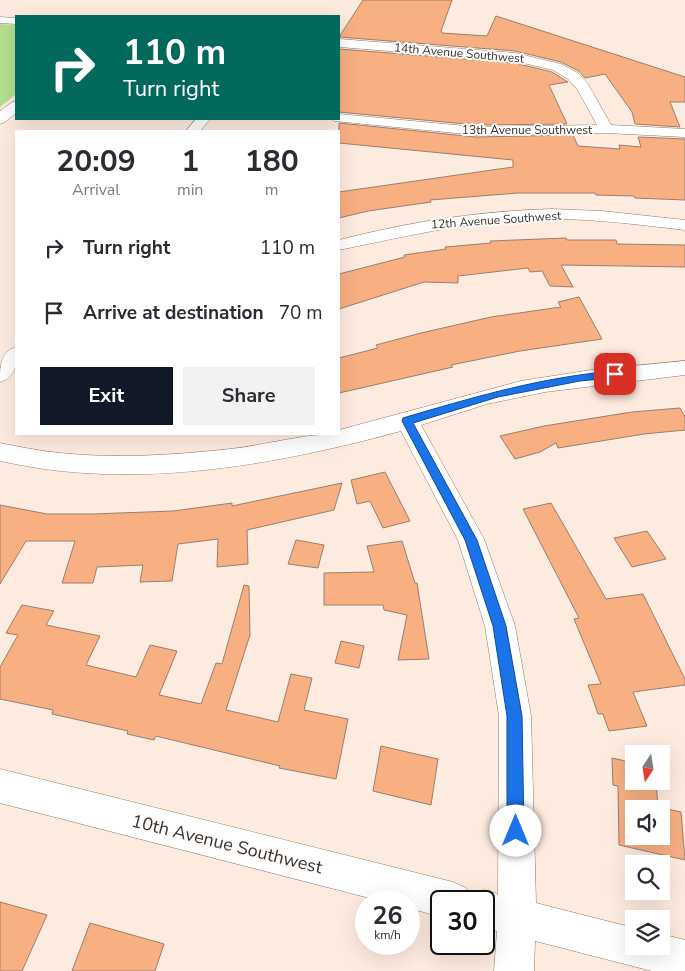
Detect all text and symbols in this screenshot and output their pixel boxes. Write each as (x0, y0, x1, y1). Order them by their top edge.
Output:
text: 110 m (123, 29, 226, 76)
icon: right (40, 35, 105, 100)
street label: 14th Avenue Southwest (393, 39, 525, 67)
text: Turn right (123, 74, 219, 104)
street label: 13th Avenue Southwest (462, 122, 593, 138)
text: 20:09 (56, 141, 136, 182)
text: 1 (181, 141, 199, 182)
text: 180 (245, 141, 299, 182)
text: Arrival (72, 179, 120, 201)
text: min (177, 179, 203, 201)
text: m (265, 179, 279, 201)
street label: 12th Avenue Southwest (430, 207, 562, 233)
icon: right (40, 234, 68, 262)
text: Turn right (83, 235, 170, 261)
text: 110 m (260, 235, 315, 261)
icon: arrive (40, 299, 68, 327)
text: Arrive at destination (83, 300, 264, 326)
text: 70 m (279, 300, 323, 326)
pin (594, 353, 636, 395)
icon: arrive (601, 360, 629, 388)
button: Exit (40, 367, 173, 425)
button: Share (183, 367, 315, 425)
north arrow (625, 745, 670, 790)
map controls (625, 745, 670, 955)
button: sound (625, 800, 670, 845)
position arrow (489, 804, 541, 856)
street label: 10th Avenue Southwest (129, 809, 326, 879)
button: search (625, 855, 670, 900)
speed limit sign: 30 (430, 890, 495, 955)
text: 26 (372, 899, 403, 933)
button: layers (625, 910, 670, 955)
text: km/h (374, 927, 401, 943)

